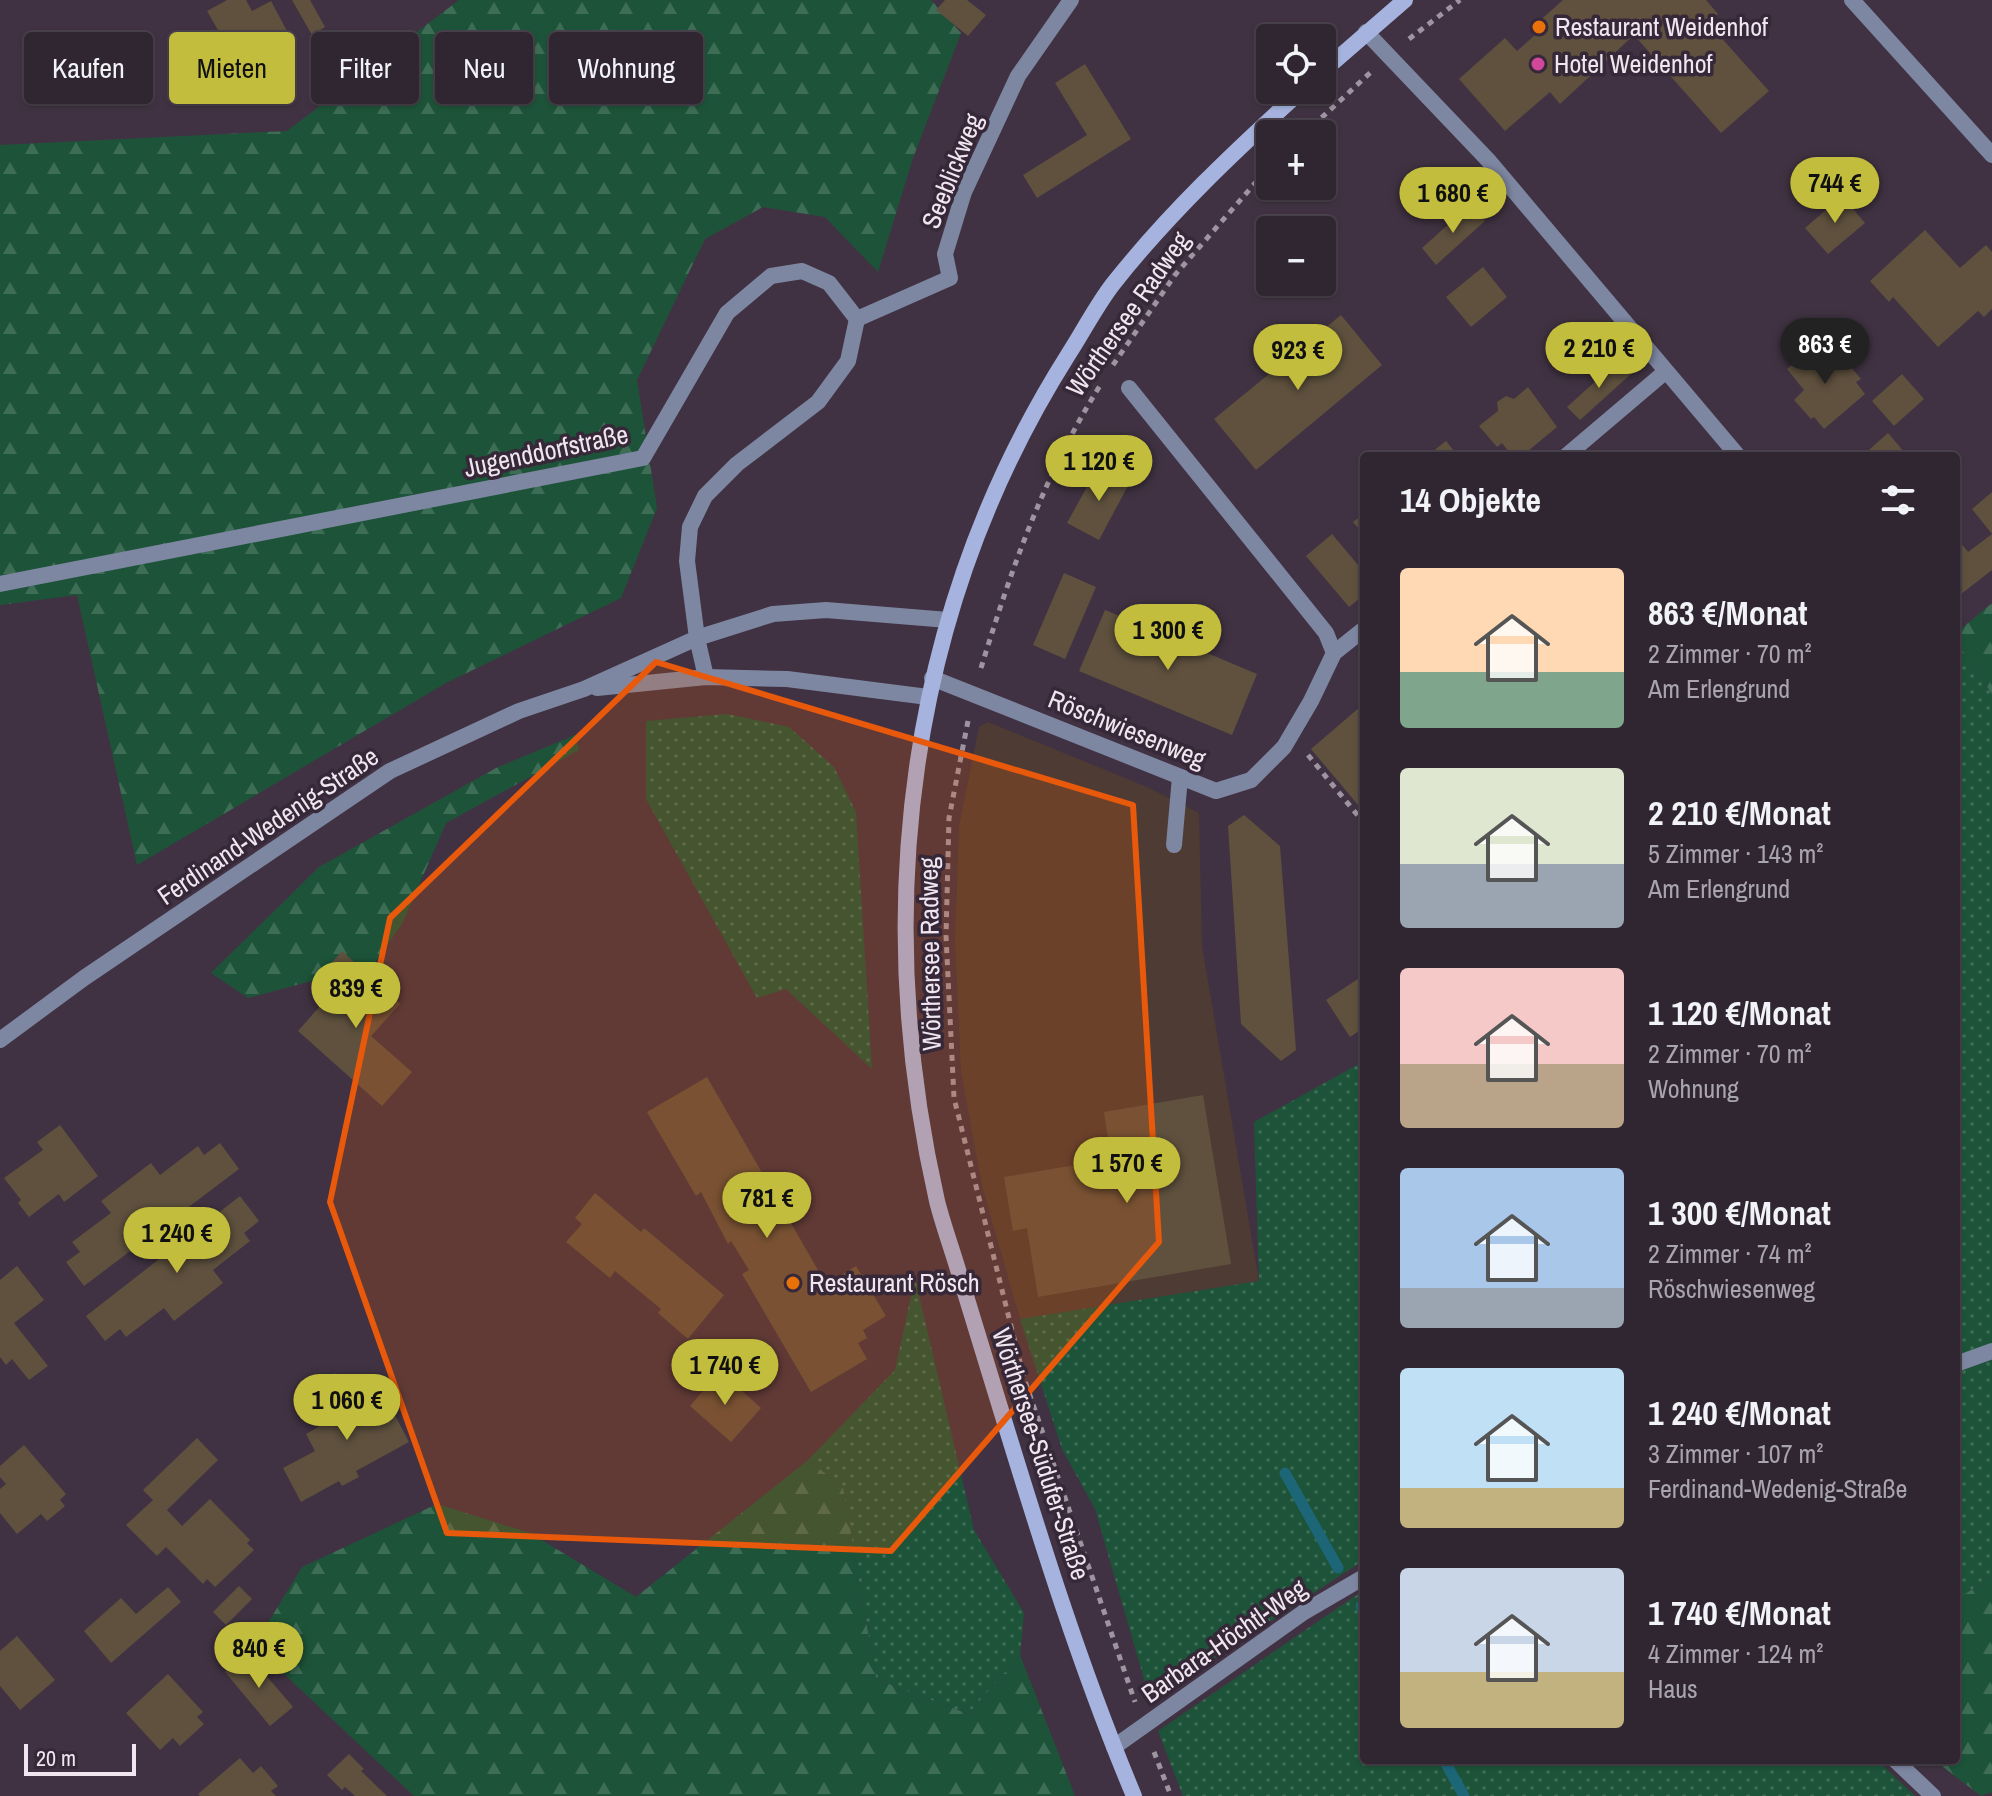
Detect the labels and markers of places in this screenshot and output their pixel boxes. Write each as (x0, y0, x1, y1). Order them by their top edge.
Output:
place label: Restaurant Weidenhof (1555, 9, 1768, 44)
marker: Restaurant Weidenhof (1530, 18, 1548, 36)
place label: Hotel Weidenhof (1554, 46, 1713, 81)
marker: Hotel Weidenhof (1529, 55, 1547, 73)
pin: 744 € (1779, 157, 1891, 225)
pin: 1 680 € (1379, 167, 1527, 235)
pin: 863 € (1769, 318, 1881, 386)
pin: 2 210 € (1525, 322, 1673, 390)
pin: 923 € (1242, 324, 1354, 392)
pin: 1 120 € (1025, 435, 1173, 503)
pin: 1 300 € (1094, 604, 1242, 672)
pin: 839 € (300, 962, 412, 1030)
pin: 1 570 € (1053, 1137, 1201, 1205)
pin: 781 € (711, 1172, 823, 1240)
pin: 1 240 € (103, 1207, 251, 1275)
place label: Restaurant Rösch (809, 1265, 980, 1300)
marker: Restaurant Rösch (784, 1274, 802, 1292)
pin: 1 740 € (651, 1339, 799, 1407)
pin: 1 060 € (273, 1374, 421, 1442)
pin: 840 € (203, 1622, 315, 1690)

